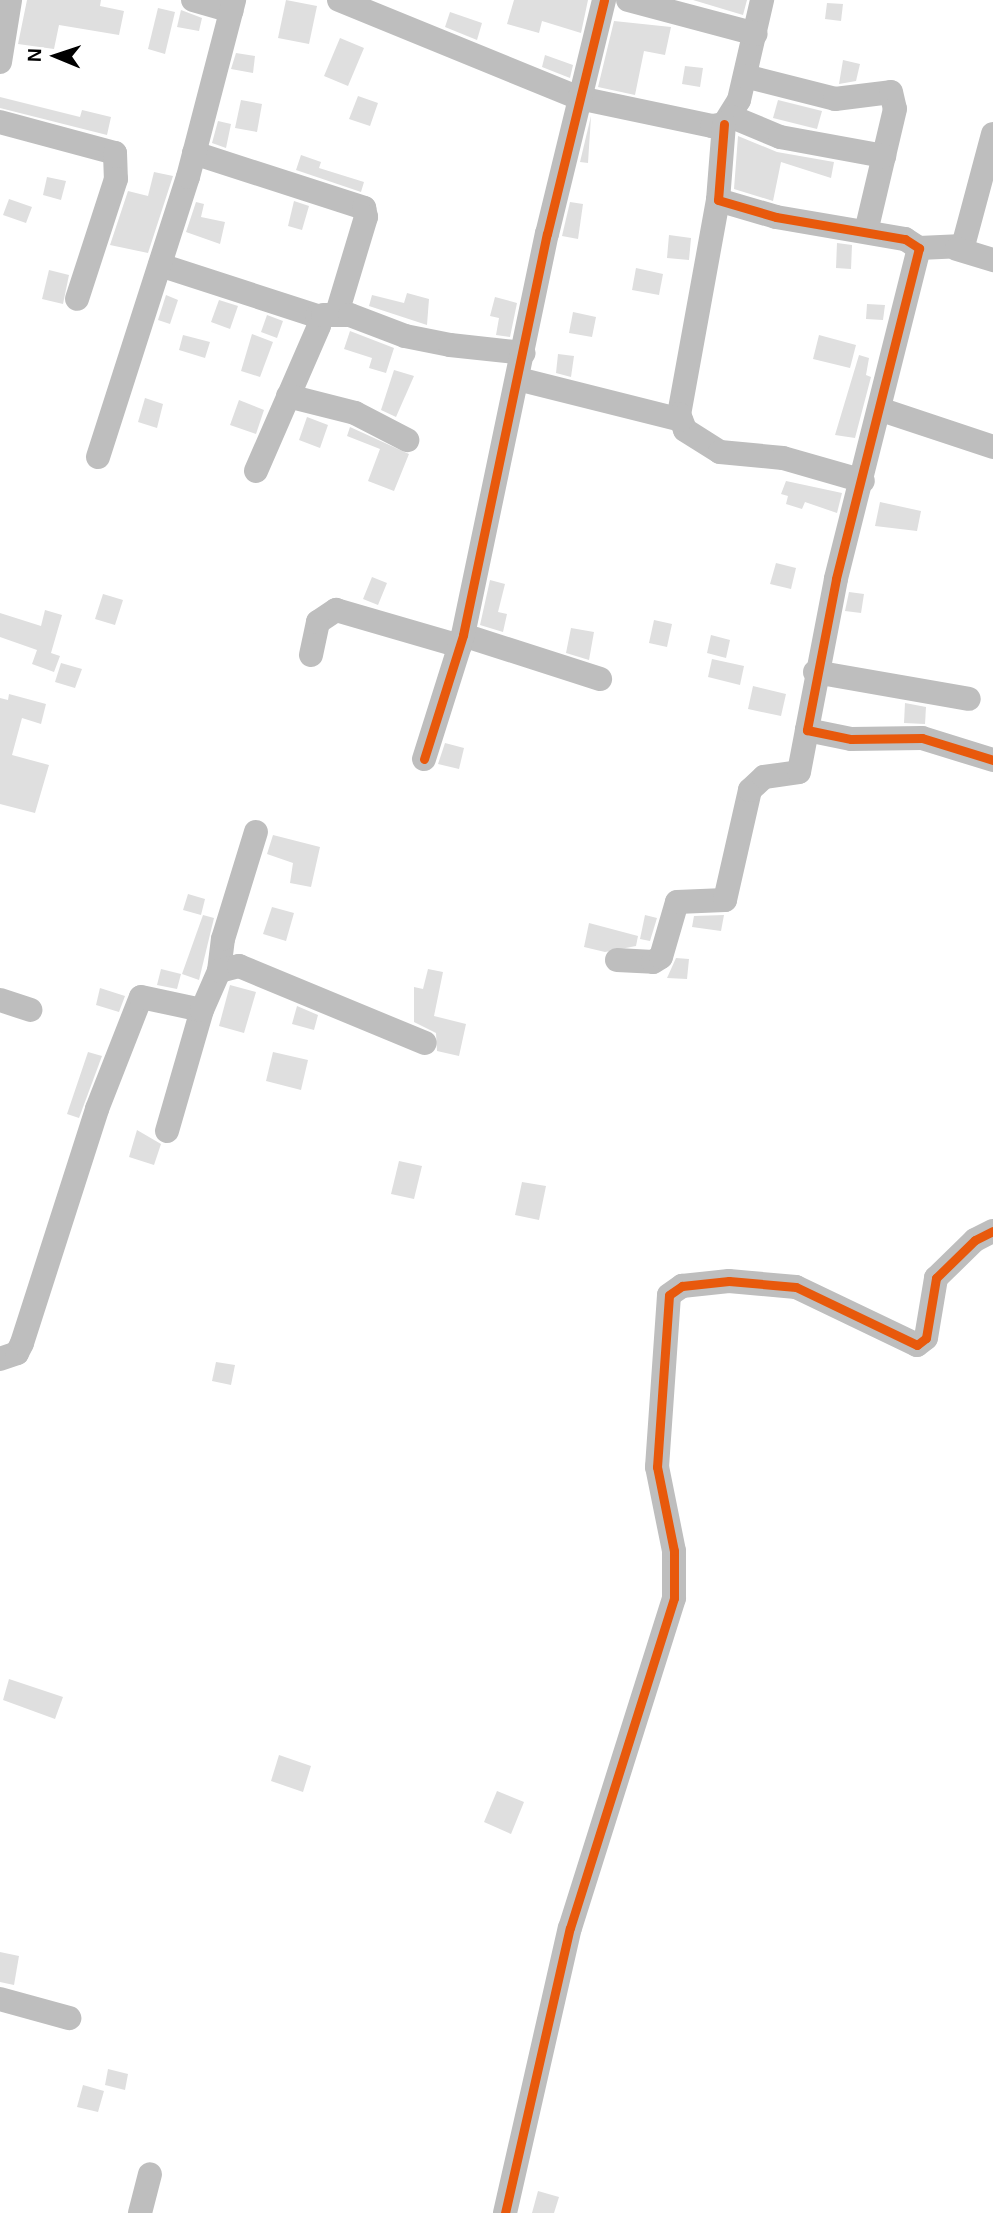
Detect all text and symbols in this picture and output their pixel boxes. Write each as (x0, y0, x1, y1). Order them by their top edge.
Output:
north arrow (21, 21, 91, 91)
text: N (24, 48, 45, 62)

